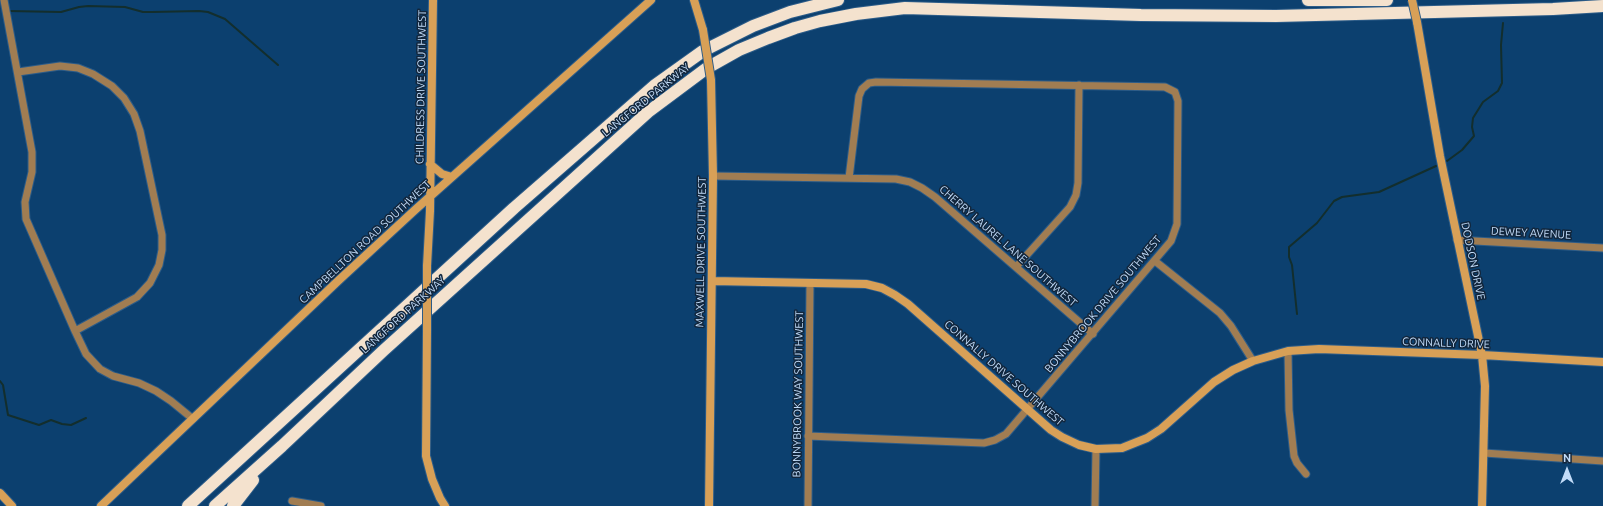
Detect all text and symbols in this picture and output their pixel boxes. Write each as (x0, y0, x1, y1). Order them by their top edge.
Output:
street label: CHILDRESS DRIVE SOUTHWEST (413, 10, 429, 164)
street label: LANGFORD PARKWAY (599, 60, 693, 140)
street label: MAXWELL DRIVE SOUTHWEST (693, 177, 709, 327)
street label: CAMPBELLTON ROAD SOUTHWEST (297, 178, 433, 306)
street label: CHERRY LAUREL LANE SOUTHWEST (936, 183, 1080, 309)
street label: DODSON DRIVE (1458, 221, 1488, 301)
street label: DEWEY AVENUE (1490, 224, 1572, 242)
street label: BONNYBROOK DRIVE SOUTHWEST (1042, 233, 1164, 375)
street label: LANGFORD PARKWAY (358, 273, 448, 357)
street label: BONNYBROOK WAY SOUTHWEST (790, 310, 806, 478)
street label: CONNALLY DRIVE SOUTHWEST (942, 318, 1066, 428)
street label: CONNALLY DRIVE (1402, 335, 1490, 351)
north arrow (1547, 450, 1587, 490)
text: N (1563, 452, 1571, 464)

